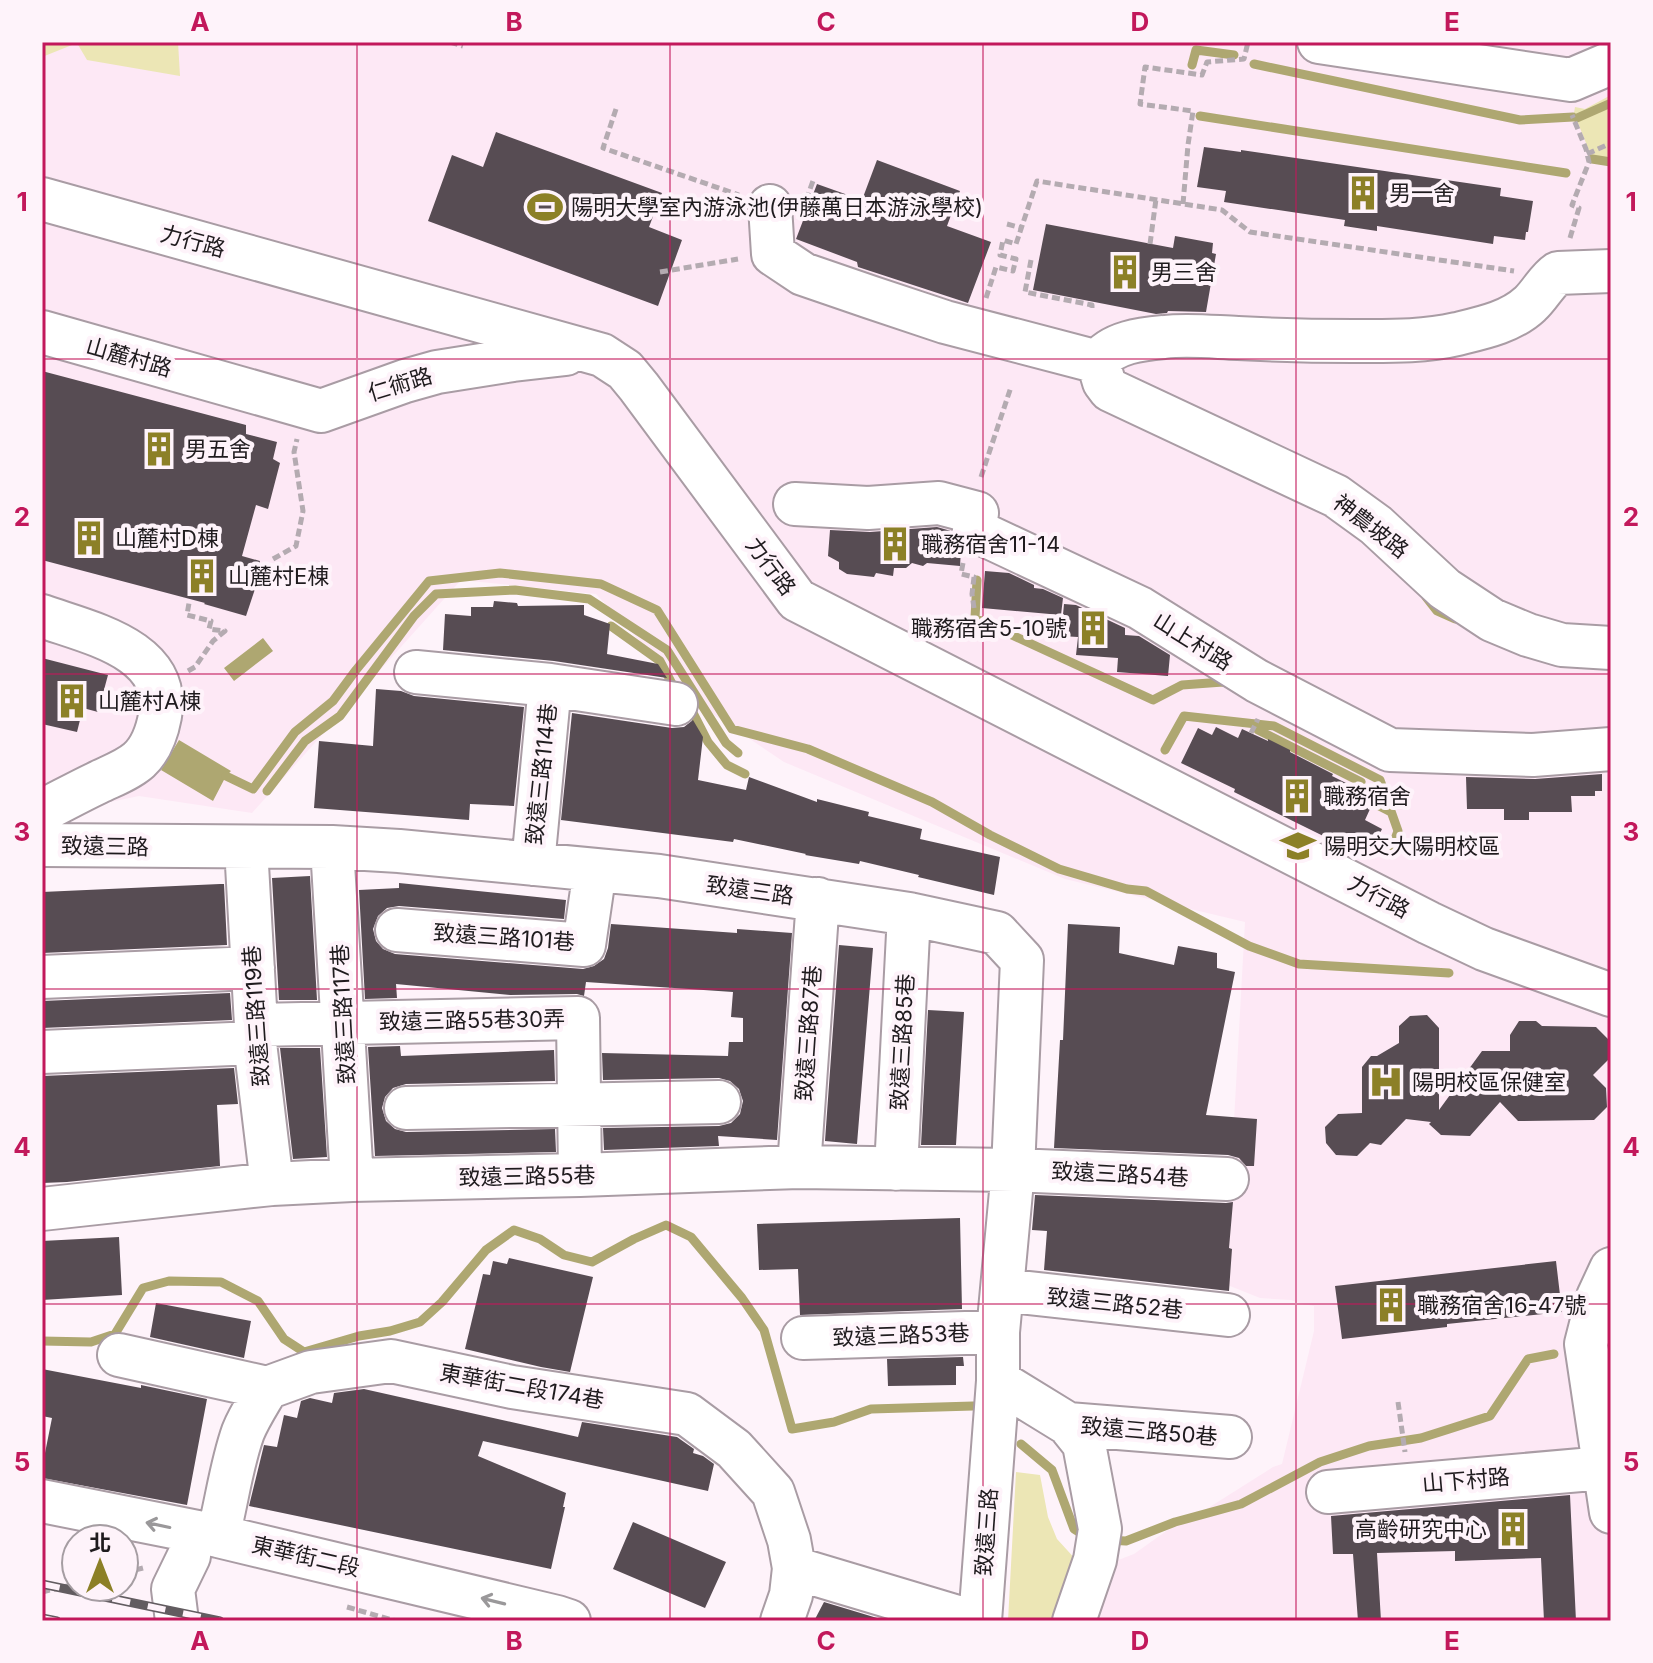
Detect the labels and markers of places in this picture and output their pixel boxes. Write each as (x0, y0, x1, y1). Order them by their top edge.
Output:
building icon: 男一舍 (1344, 174, 1382, 212)
place label: 男一舍 (1389, 180, 1455, 206)
sports icon: 陽明大學室內游泳池(伊藤萬日本游泳學校) (526, 188, 564, 226)
place label: 陽明大學室內游泳池(伊藤萬日本游泳學校) (571, 194, 983, 220)
building icon: 男三舍 (1106, 253, 1144, 291)
place label: 男三舍 (1151, 259, 1217, 285)
building icon: 男五舍 (140, 430, 178, 468)
place label: 男五舍 (185, 436, 251, 462)
building icon: 山麓村D棟 (70, 519, 108, 557)
place label: 山麓村D棟 (115, 525, 219, 551)
building icon: 職務宿舍11-14 (876, 525, 914, 563)
place label: 職務宿舍11-14 (921, 531, 1060, 557)
building icon: 山麓村E棟 (183, 557, 221, 595)
place label: 山麓村E棟 (228, 563, 329, 589)
building icon: 職務宿舍5-10號 (1074, 609, 1112, 647)
place label: 職務宿舍5-10號 (911, 615, 1067, 641)
building icon: 山麓村A棟 (53, 682, 91, 720)
place label: 山麓村A棟 (98, 688, 201, 714)
building icon: 職務宿舍 (1278, 777, 1316, 815)
place label: 職務宿舍 (1323, 783, 1411, 809)
school or university icon: 陽明交大陽明校區 (1279, 827, 1317, 865)
place label: 陽明交大陽明校區 (1324, 833, 1500, 859)
hospital icon: 陽明校區保健室 (1367, 1063, 1405, 1101)
place label: 陽明校區保健室 (1412, 1069, 1566, 1095)
building icon: 職務宿舍16-47號 (1372, 1286, 1410, 1324)
place label: 職務宿舍16-47號 (1417, 1292, 1586, 1318)
building icon: 高齡研究中心 (1494, 1510, 1532, 1548)
place label: 高齡研究中心 (1355, 1516, 1487, 1542)

